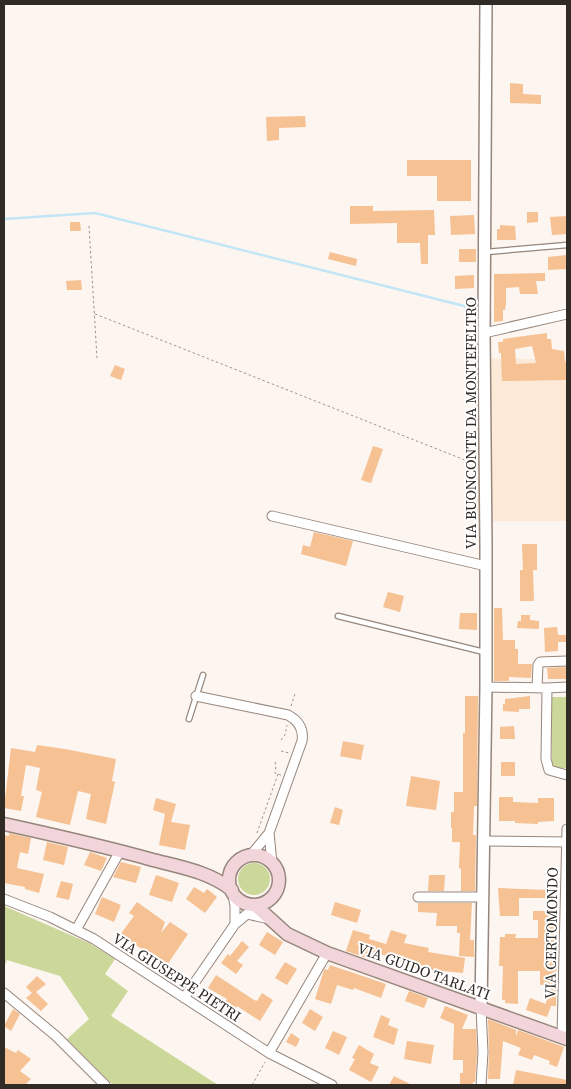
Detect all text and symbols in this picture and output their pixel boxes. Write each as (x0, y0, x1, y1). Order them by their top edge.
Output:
street label: VIA BUONCONTE DA MONTEFELTRO (460, 297, 481, 549)
street label: VIA CERTOMONDO (539, 867, 563, 999)
street label: VIA GIUSEPPE PIETRI (109, 927, 245, 1027)
street label: VIA GUIDO TARLATI (355, 937, 493, 1005)

